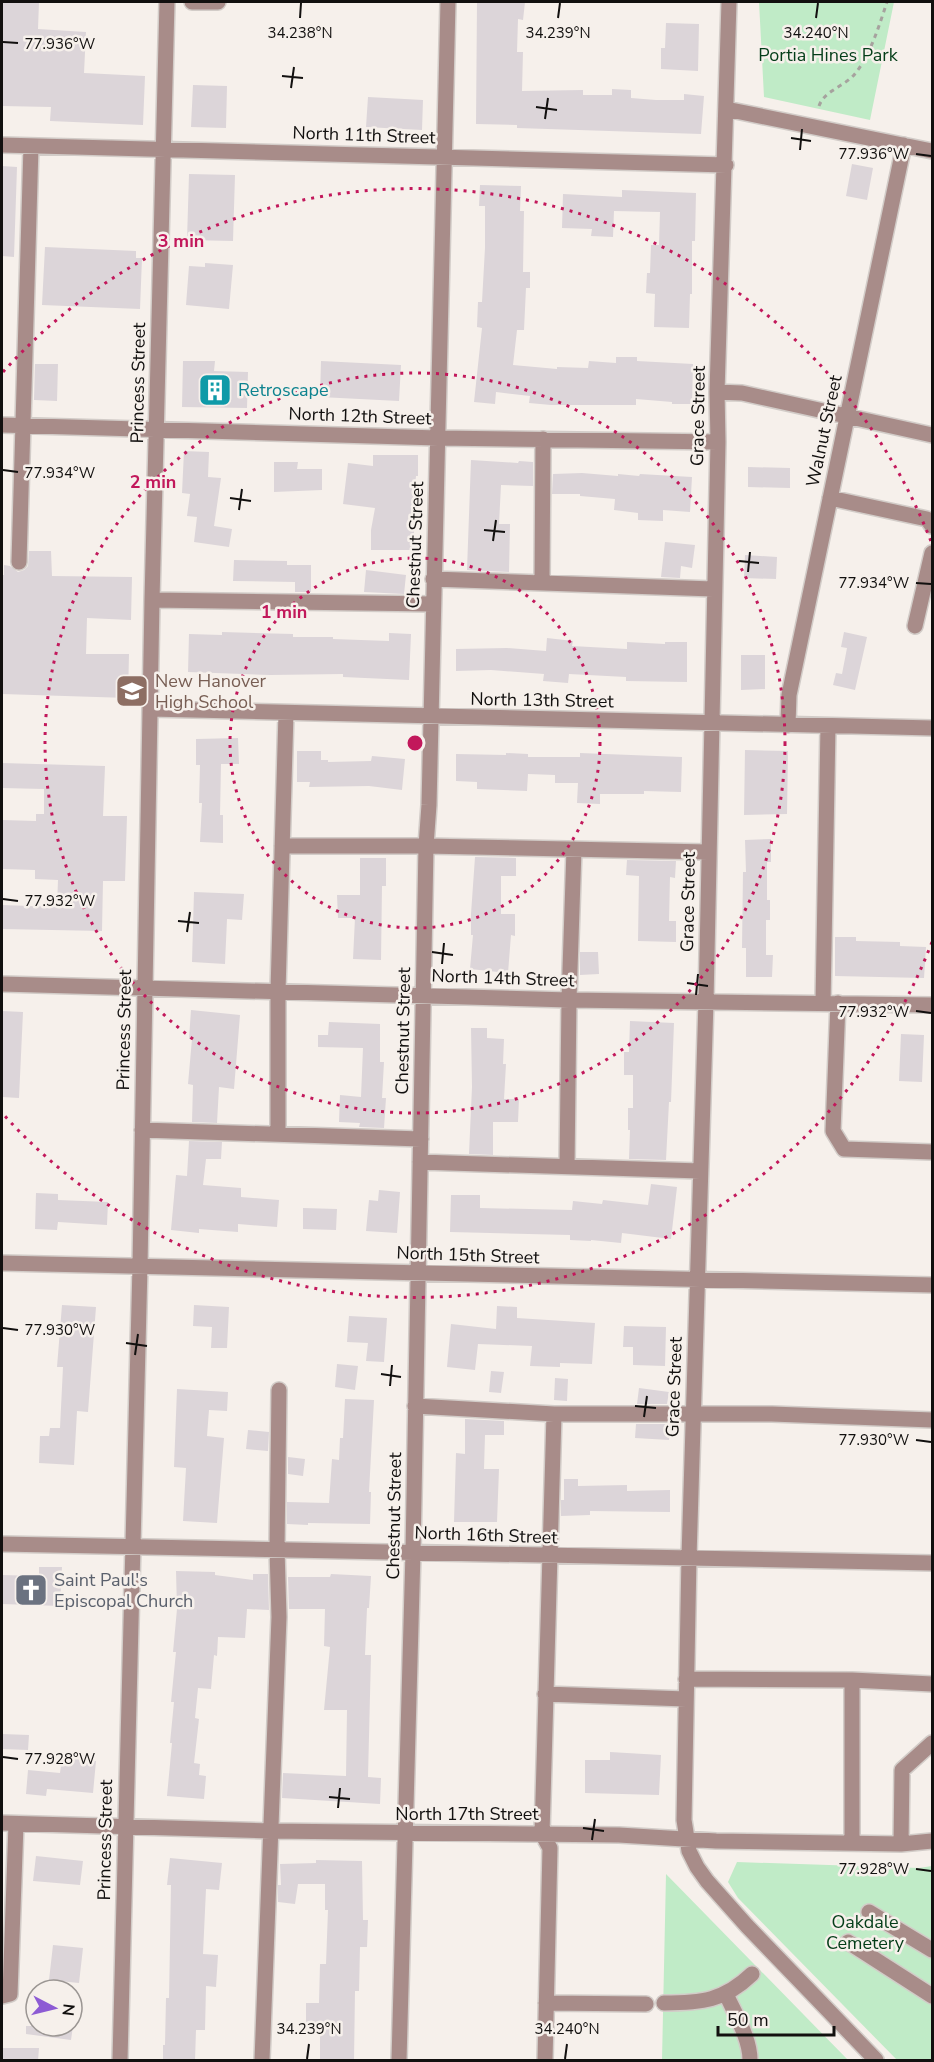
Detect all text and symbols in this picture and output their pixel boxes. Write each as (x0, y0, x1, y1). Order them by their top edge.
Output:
text: 34.238°N (267, 23, 333, 43)
text: 34.239°N (525, 23, 591, 43)
text: 34.240°N (783, 23, 849, 43)
text: 77.936°W (25, 34, 96, 54)
park label: Portia Hines Park (758, 43, 899, 67)
street label: North 11th Street (292, 121, 437, 150)
text: 77.936°W (839, 144, 910, 164)
text: 3 min (158, 229, 204, 253)
street label: Princess Street (125, 322, 151, 444)
street label: Grace Street (685, 365, 711, 466)
building icon: Retroscape (197, 372, 233, 408)
street label: Walnut Street (800, 372, 848, 489)
place label: Retroscape (238, 378, 329, 402)
street label: North 12th Street (288, 402, 433, 431)
text: 77.934°W (25, 463, 96, 483)
text: 2 min (130, 470, 176, 494)
street label: Chestnut Street (401, 480, 429, 609)
text: 77.934°W (839, 573, 910, 593)
text: 1 min (261, 600, 307, 624)
place label: New Hanover High School (155, 669, 267, 714)
school or university icon: New Hanover High School (114, 673, 150, 709)
street label: North 13th Street (470, 687, 615, 713)
centre of rings (405, 733, 425, 753)
street label: Grace Street (675, 851, 701, 952)
text: 77.932°W (25, 891, 96, 911)
street label: North 14th Street (431, 964, 576, 993)
street label: Chestnut Street (390, 967, 416, 1095)
street label: Princess Street (111, 969, 137, 1091)
text: 77.932°W (839, 1002, 910, 1022)
street label: North 15th Street (396, 1241, 541, 1270)
text: 77.930°W (25, 1320, 96, 1340)
street label: Grace Street (660, 1336, 688, 1438)
text: 77.930°W (839, 1430, 910, 1450)
street label: Chestnut Street (381, 1452, 407, 1580)
street label: North 16th Street (414, 1521, 559, 1550)
place label: Saint Paul's Episcopal Church (54, 1568, 193, 1613)
church icon: Saint Paul's Episcopal Church (13, 1572, 49, 1608)
text: 77.928°W (25, 1749, 96, 1769)
street label: Princess Street (92, 1779, 118, 1901)
street label: North 17th Street (395, 1802, 539, 1826)
text: 77.928°W (839, 1859, 910, 1879)
park label: Oakdale Cemetery (826, 1910, 905, 1955)
north arrow (24, 1978, 84, 2038)
scale bar (718, 1999, 834, 2037)
text: N (56, 2002, 80, 2017)
text: 50 m (727, 2008, 769, 2032)
text: 34.239°N (276, 2019, 342, 2039)
text: 34.240°N (534, 2019, 600, 2039)

